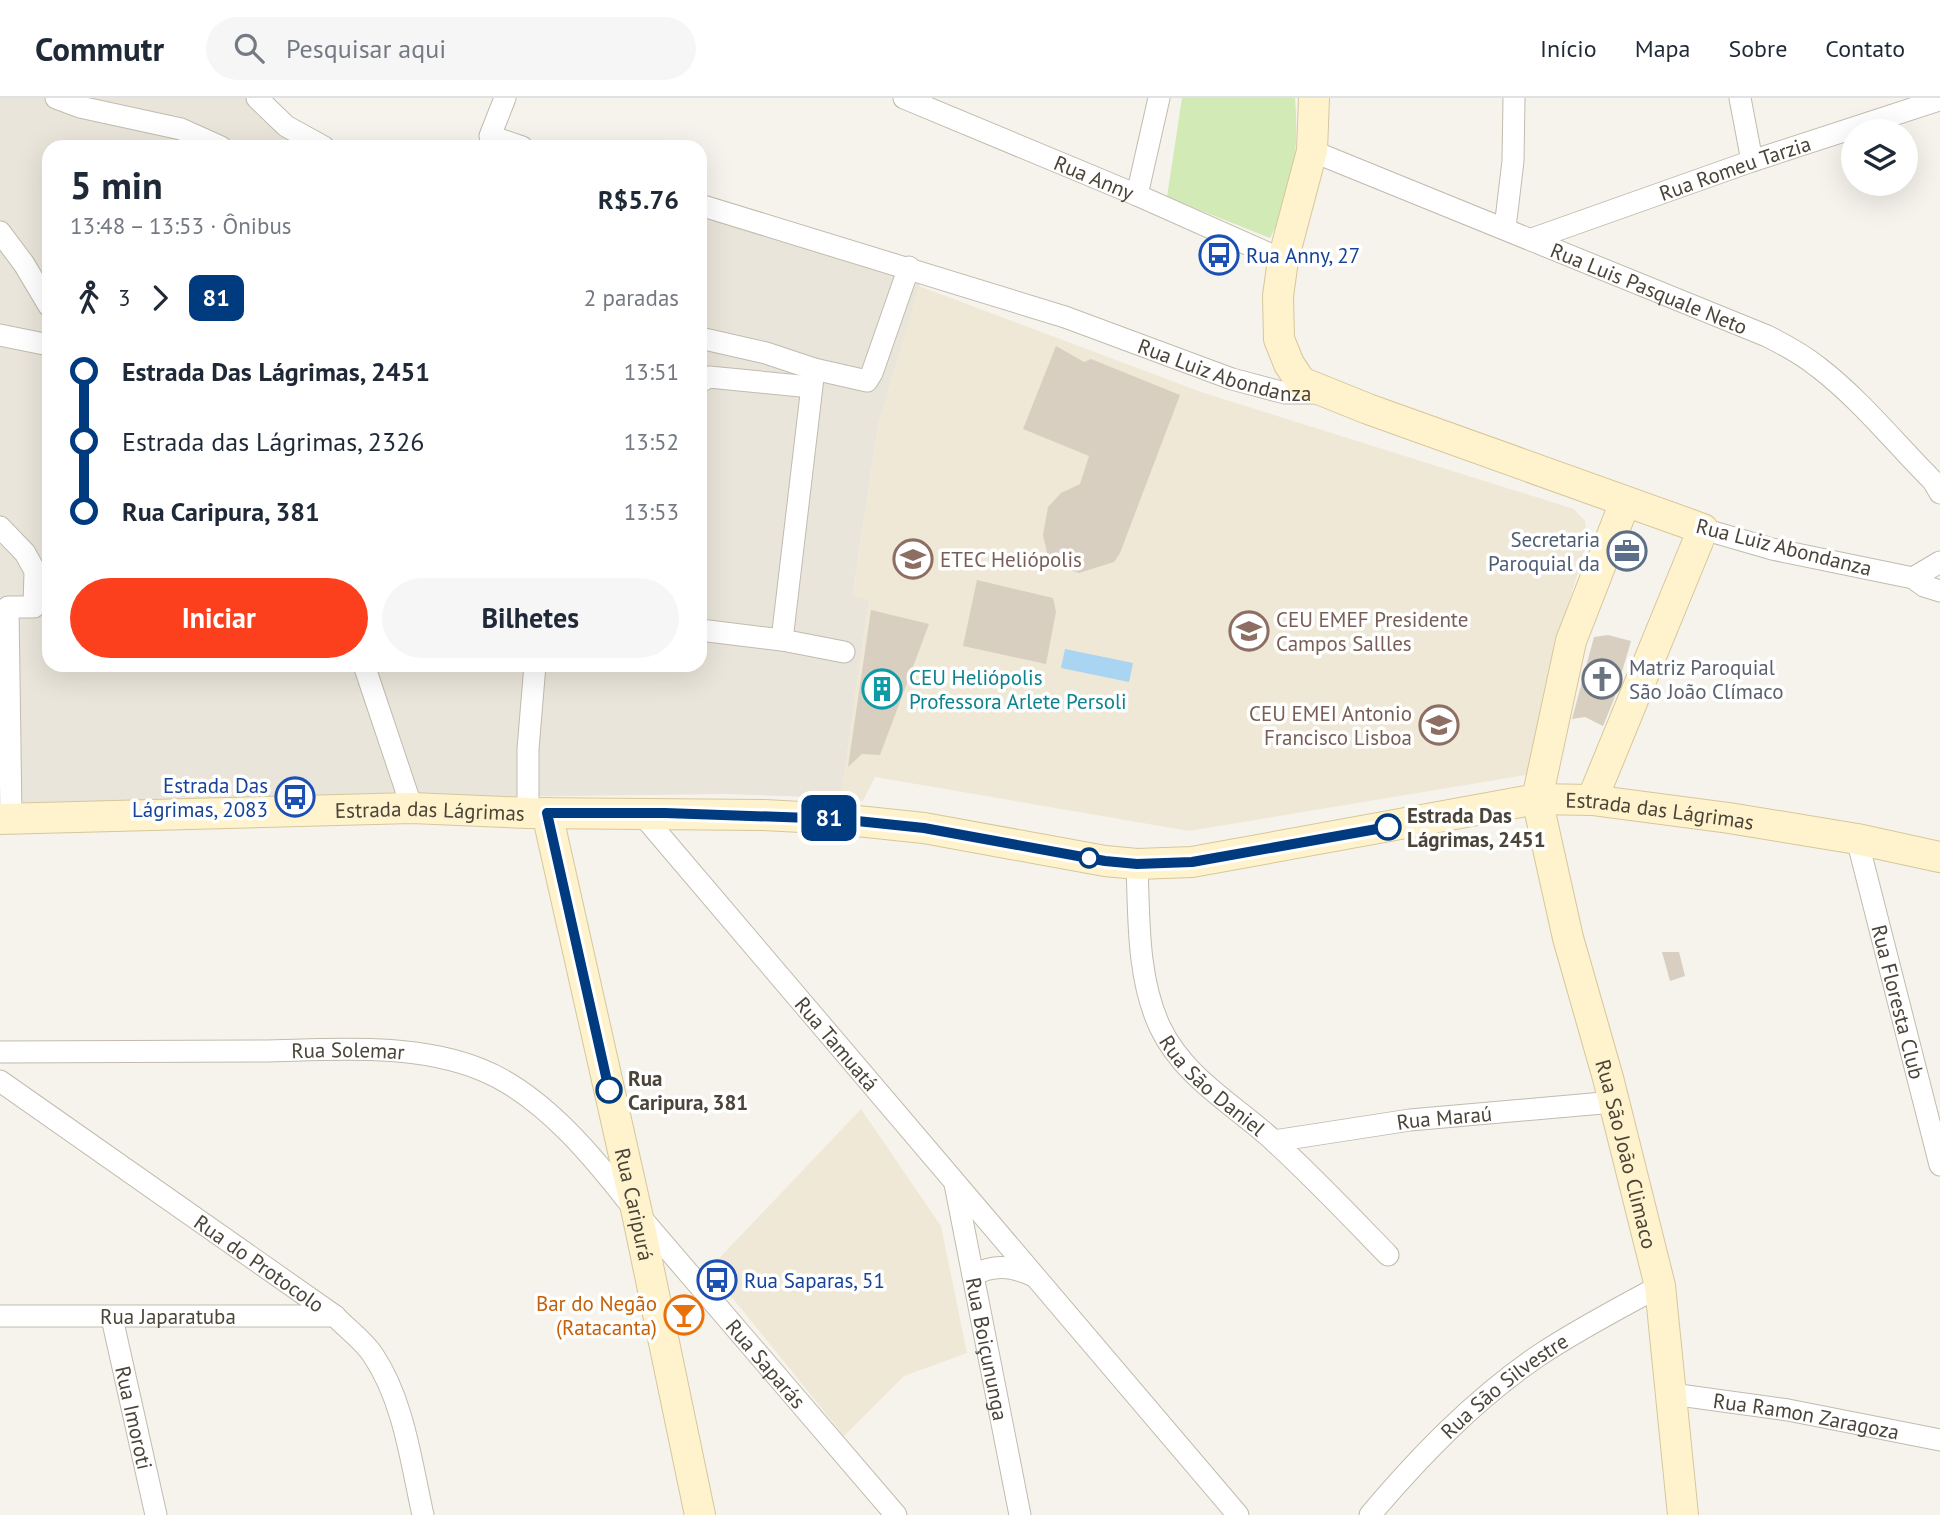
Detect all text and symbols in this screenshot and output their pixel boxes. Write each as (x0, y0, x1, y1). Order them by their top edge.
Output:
search box (206, 17, 696, 80)
text: Commutr (35, 27, 164, 70)
icon: search (230, 29, 268, 67)
text: Pesquisar aqui (286, 32, 446, 65)
text: Início (1540, 33, 1597, 64)
text: Mapa (1635, 33, 1690, 64)
text: Sobre (1728, 33, 1787, 64)
text: Contato (1825, 33, 1905, 64)
map controls (1841, 119, 1918, 196)
button: layers (1841, 119, 1918, 196)
street label: Rua Romeu Tarzia (1655, 129, 1814, 206)
street label: Rua Anny (1050, 149, 1138, 206)
text: 5 min (70, 160, 163, 209)
text: R$5.76 (598, 183, 679, 216)
text: 13:48 – 13:53 · Ônibus (70, 211, 292, 240)
bus stop icon: Rua Anny, 27 (1198, 234, 1240, 276)
street label: Rua Luis Pasquale Neto (1547, 236, 1752, 340)
place label: Rua Anny, 27 (1246, 242, 1360, 269)
icon: walk (70, 279, 108, 317)
icon: forward (141, 279, 179, 317)
text: 81 (203, 282, 230, 313)
text: 3 (118, 283, 131, 312)
text: 2 paradas (584, 283, 679, 312)
street label: Rua Luiz Abondanza (1134, 332, 1311, 407)
text: Estrada Das Lágrimas, 2451 (122, 355, 430, 388)
text: 13:51 (624, 357, 679, 386)
text: Estrada das Lágrimas, 2326 (122, 425, 425, 458)
text: 13:52 (624, 427, 679, 456)
text: Rua Caripura, 381 (122, 495, 320, 528)
text: 13:53 (624, 497, 679, 526)
street label: Rua Luiz Abondanza (1693, 512, 1875, 582)
place label: Secretaria Paroquial da (1488, 526, 1600, 577)
office icon: Secretaria Paroquial da (1606, 530, 1648, 572)
school or university icon: ETEC Heliópolis (892, 538, 934, 580)
place label: ETEC Heliópolis (940, 546, 1082, 573)
button: Iniciar (70, 578, 368, 658)
button: Bilhetes (382, 578, 679, 658)
place label: CEU EMEF Presidente Campos Sallles (1276, 606, 1468, 657)
school or university icon: CEU EMEF Presidente Campos Sallles (1228, 610, 1270, 652)
place label: Matriz Paroquial São João Clímaco (1629, 654, 1784, 705)
church icon: Matriz Paroquial São João Clímaco (1581, 658, 1623, 700)
place label: CEU Heliópolis Professora Arlete Persoli (909, 664, 1127, 715)
building icon: CEU Heliópolis Professora Arlete Persoli (861, 668, 903, 710)
place label: CEU EMEI Antonio Francisco Lisboa (1249, 700, 1412, 751)
school or university icon: CEU EMEI Antonio Francisco Lisboa (1418, 704, 1460, 746)
place label: Estrada Das Lágrimas, 2083 (132, 772, 268, 823)
bus stop icon: Estrada Das Lágrimas, 2083 (274, 776, 316, 818)
street label: Estrada das Lágrimas (1565, 786, 1756, 835)
street label: Estrada das Lágrimas (335, 794, 525, 826)
line badge: 81 (798, 795, 860, 841)
text: 81 (815, 802, 843, 833)
place label: Estrada Das Lágrimas, 2451 (1407, 802, 1546, 853)
marker: Estrada Das Lágrimas, 2451 (1375, 814, 1401, 840)
unlabelled marker (1079, 848, 1099, 868)
street label: Rua Floresta Club (1866, 922, 1931, 1082)
street label: Rua Tamuatá (789, 991, 885, 1096)
street label: Rua São Daniel (1154, 1030, 1271, 1141)
street label: Rua Solemar (291, 1036, 406, 1065)
street label: Rua São João Climaco (1590, 1056, 1664, 1251)
place label: Rua Caripura, 381 (628, 1065, 748, 1116)
marker: Rua Caripura, 381 (596, 1077, 622, 1103)
street label: Rua Maraú (1395, 1099, 1493, 1135)
street label: Rua Caripurá (609, 1145, 660, 1263)
street label: Rua do Protocolo (189, 1208, 330, 1318)
bus stop icon: Rua Saparas, 51 (696, 1259, 738, 1301)
place label: Rua Saparas, 51 (744, 1267, 885, 1294)
street label: Rua Boiçununga (960, 1275, 1015, 1423)
place label: Bar do Negão (Ratacanta) (536, 1290, 657, 1341)
bar icon: Bar do Negão (Ratacanta) (663, 1294, 705, 1336)
street label: Rua Japaratuba (100, 1303, 236, 1330)
street label: Rua Saparás (720, 1313, 812, 1414)
street label: Rua São Silvestre (1435, 1327, 1573, 1444)
street label: Rua Imoroti (110, 1363, 159, 1472)
street label: Rua Ramon Zaragoza (1712, 1386, 1902, 1445)

